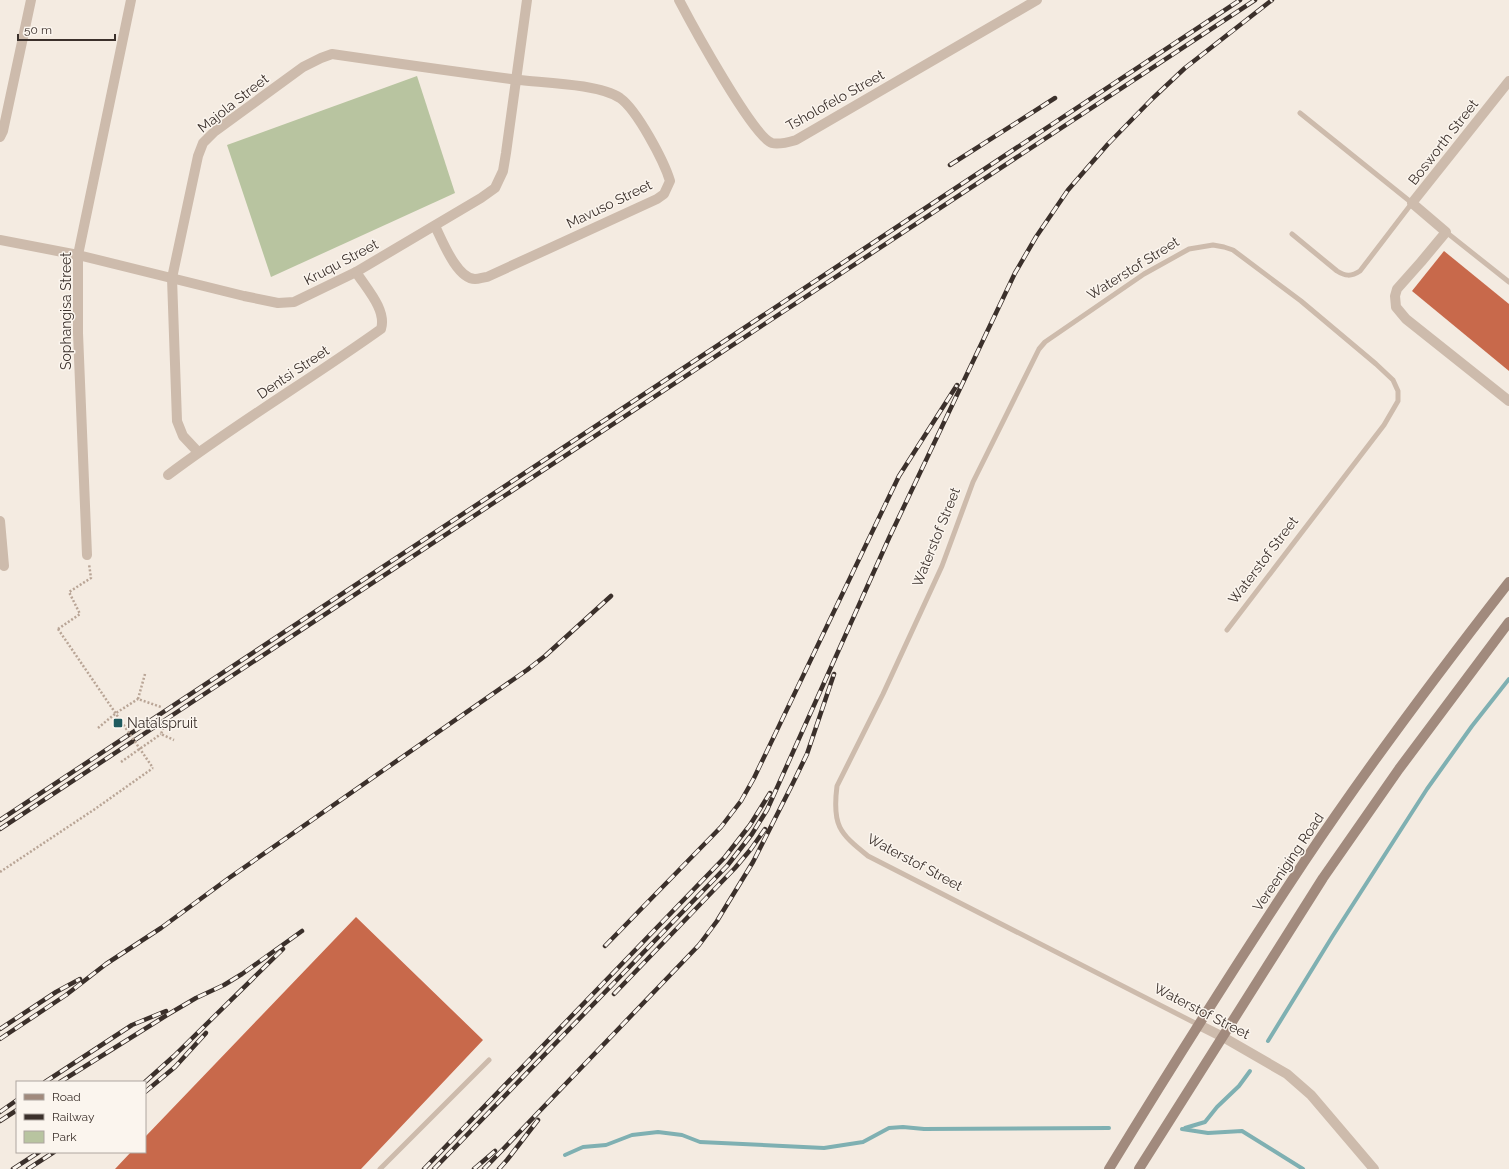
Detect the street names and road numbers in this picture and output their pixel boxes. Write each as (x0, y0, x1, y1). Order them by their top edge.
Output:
street label: Tsholofelo Street (783, 66, 887, 134)
street label: Majola Street (195, 70, 272, 136)
street label: Bosworth Street (1405, 96, 1481, 188)
street label: Mavuso Street (564, 176, 655, 232)
street label: Waterstof Street (1084, 233, 1182, 303)
street label: Kruqu Street (301, 236, 381, 288)
street label: Sophangisa Street (58, 252, 74, 370)
street label: Dentsi Street (254, 342, 332, 402)
street label: Waterstof Street (909, 485, 963, 589)
street label: Waterstof Street (1225, 513, 1301, 607)
street label: Vereeniging Road (1249, 810, 1327, 914)
street label: Waterstof Street (865, 830, 966, 894)
street label: Waterstof Street (1151, 980, 1253, 1042)

